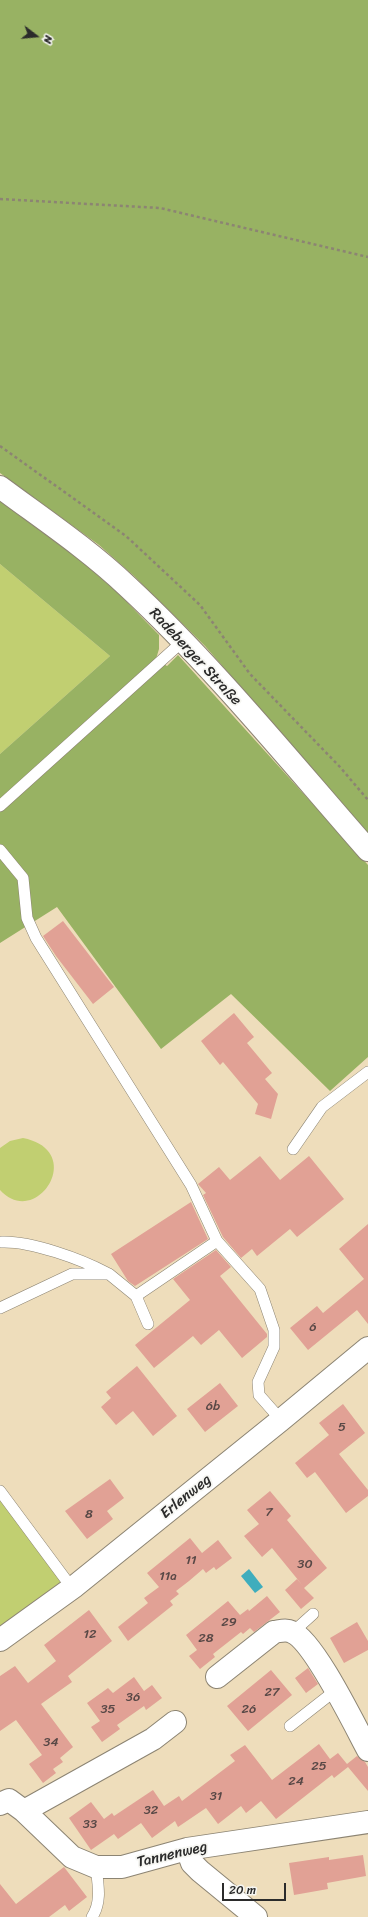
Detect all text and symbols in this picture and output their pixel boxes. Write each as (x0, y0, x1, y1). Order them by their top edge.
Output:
north arrow (16, 16, 56, 56)
text: N (38, 33, 58, 46)
street label: Radeberger Straße (145, 605, 245, 709)
house number: 6 (309, 1320, 317, 1336)
house number: 6b (206, 1399, 220, 1415)
house number: 5 (338, 1420, 346, 1436)
street label: Erlenweg (157, 1471, 215, 1523)
house number: 7 (265, 1505, 273, 1521)
house number: 8 (85, 1507, 93, 1523)
house number: 11 (185, 1553, 197, 1569)
house number: 30 (297, 1557, 313, 1573)
house number: 11a (159, 1569, 177, 1585)
house number: 29 (221, 1615, 237, 1631)
house number: 12 (83, 1627, 97, 1643)
house number: 28 (198, 1631, 214, 1647)
house number: 27 (265, 1685, 279, 1701)
house number: 36 (126, 1690, 140, 1706)
house number: 35 (100, 1702, 116, 1718)
house number: 26 (242, 1702, 256, 1718)
house number: 34 (43, 1735, 59, 1751)
house number: 25 (311, 1759, 327, 1775)
house number: 24 (288, 1774, 304, 1790)
house number: 31 (210, 1789, 222, 1805)
house number: 32 (144, 1803, 158, 1819)
house number: 33 (83, 1817, 97, 1833)
street label: Tannenweg (135, 1838, 209, 1872)
scale bar (224, 1875, 288, 1901)
text: 20 m (229, 1879, 256, 1901)

